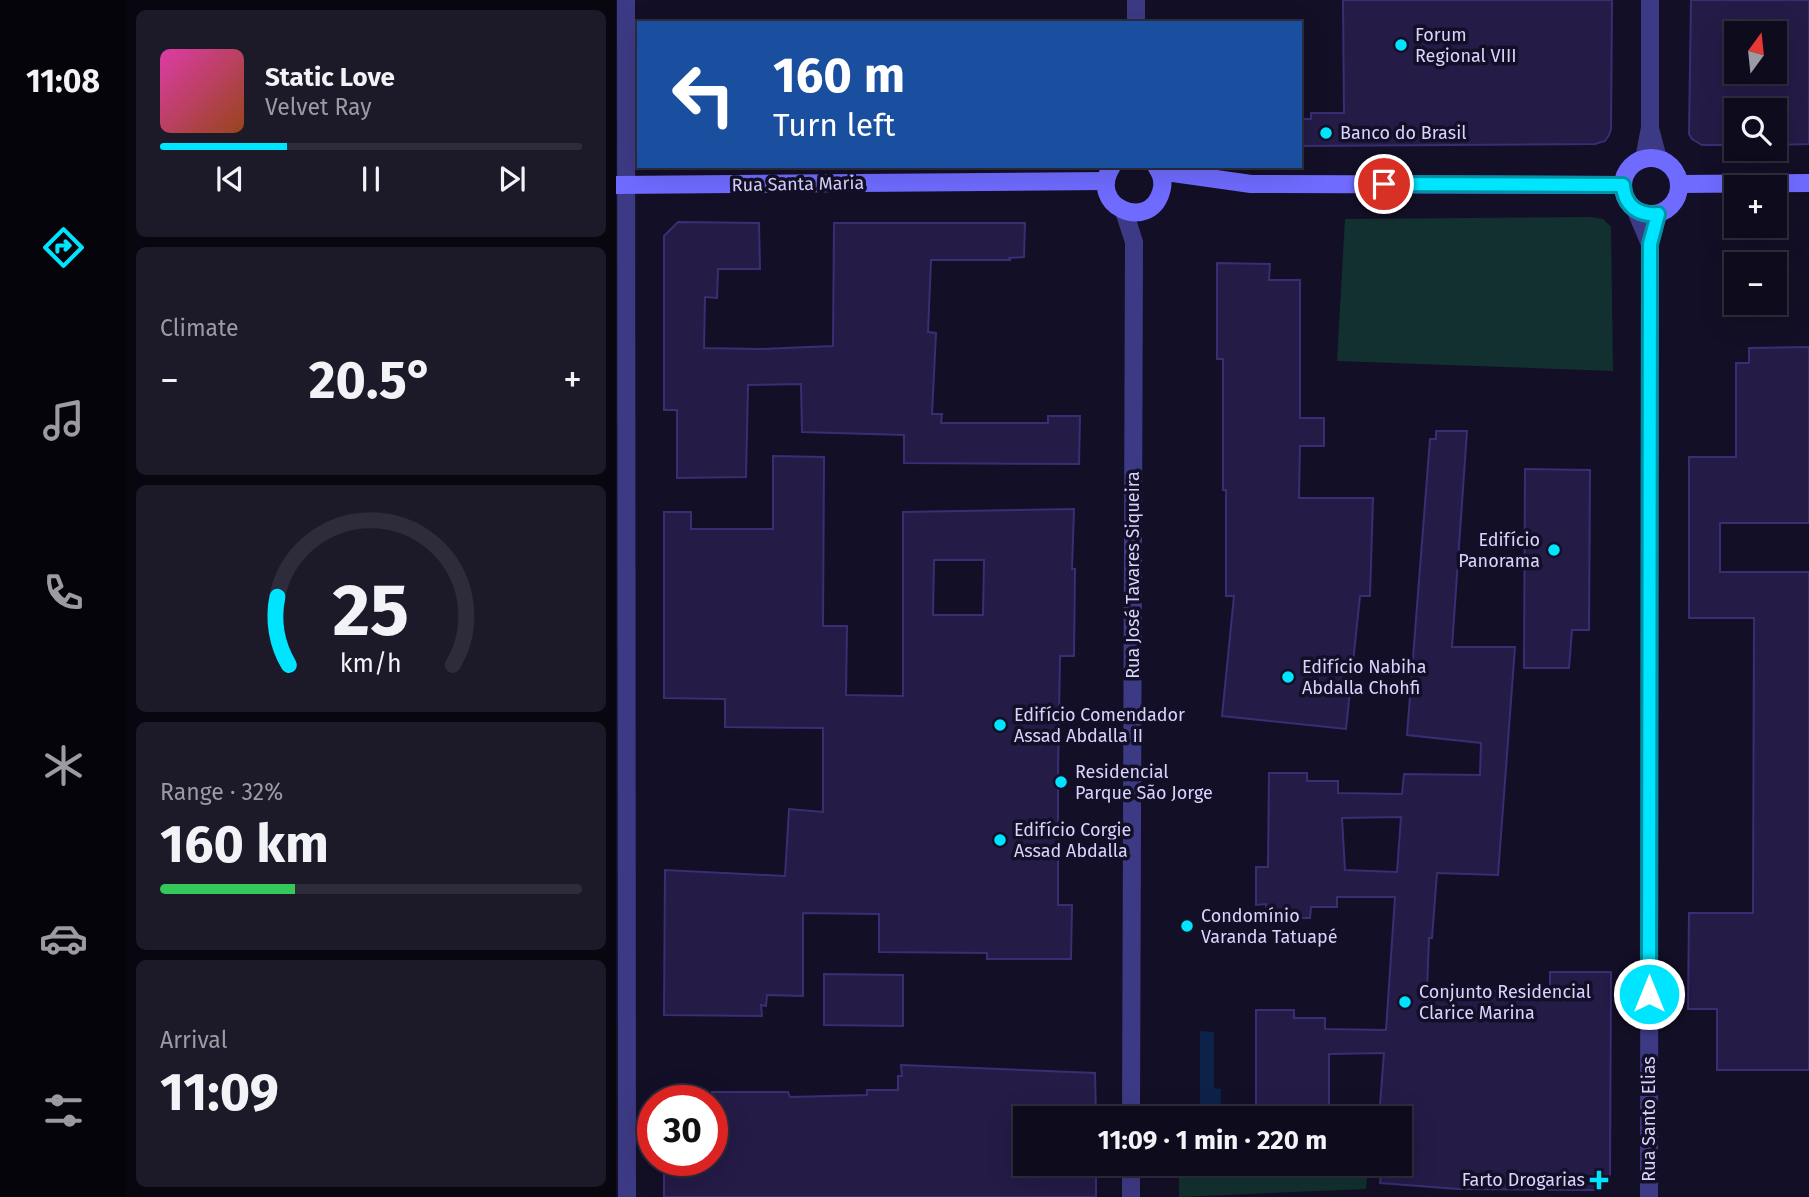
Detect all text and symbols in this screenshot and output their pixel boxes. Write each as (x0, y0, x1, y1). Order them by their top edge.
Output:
north arrow (1724, 21, 1787, 84)
map controls (1724, 21, 1787, 315)
place label: Forum Regional VIII (1415, 24, 1517, 67)
marker: Forum Regional VIII (1393, 37, 1409, 53)
text: 160 m (773, 46, 905, 105)
icon: left (658, 49, 749, 140)
text: 11:08 (26, 62, 100, 100)
text: Static Love (265, 62, 395, 93)
text: Velvet Ray (265, 93, 372, 121)
button: search (1724, 98, 1787, 161)
text: Turn left (773, 106, 895, 144)
place label: Banco do Brasil (1340, 122, 1467, 144)
marker: Banco do Brasil (1318, 125, 1334, 141)
pin (1354, 154, 1414, 214)
icon: previous (211, 160, 249, 198)
icon: pause (352, 160, 390, 198)
icon: next (493, 160, 531, 198)
icon: arrive (1365, 165, 1403, 203)
street label: Rua Santa Maria (732, 172, 864, 196)
button: + (1724, 175, 1787, 238)
icon: directions (39, 223, 88, 272)
button: − (1724, 252, 1787, 315)
text: Climate (160, 314, 239, 342)
text: 20.5° (309, 349, 433, 412)
text: − (160, 357, 179, 403)
text: + (563, 357, 582, 403)
icon: music (39, 396, 88, 445)
street label: Rua José Tavares Siqueira (1122, 471, 1144, 679)
place label: Edifício Panorama (1458, 529, 1540, 572)
marker: Edifício Panorama (1546, 542, 1562, 558)
text: 25 (333, 567, 409, 654)
icon: phone (39, 568, 88, 617)
text: km/h (340, 648, 402, 678)
place label: Edifício Nabiha Abdalla Chohfi (1302, 656, 1426, 699)
marker: Edifício Nabiha Abdalla Chohfi (1280, 669, 1296, 685)
place label: Edifício Comendador Assad Abdalla II (1014, 704, 1185, 747)
marker: Edifício Comendador Assad Abdalla II (992, 717, 1008, 733)
icon: climate (39, 741, 88, 790)
place label: Residencial Parque São Jorge (1075, 761, 1213, 804)
marker: Residencial Parque São Jorge (1053, 774, 1069, 790)
text: Range · 32% (160, 778, 283, 806)
text: 160 km (160, 813, 329, 876)
place label: Edifício Corgie Assad Abdalla (1014, 819, 1131, 862)
marker: Edifício Corgie Assad Abdalla (992, 832, 1008, 848)
place label: Condomínio Varanda Tatuapé (1201, 905, 1338, 948)
icon: car (39, 914, 88, 963)
marker: Condomínio Varanda Tatuapé (1179, 918, 1195, 934)
position arrow (1612, 957, 1686, 1031)
place label: Conjunto Residencial Clarice Marina (1419, 981, 1591, 1024)
marker: Conjunto Residencial Clarice Marina (1397, 994, 1413, 1010)
text: Arrival (160, 1026, 227, 1054)
street label: Rua Santo Elias (1638, 1056, 1660, 1182)
text: 11:09 (160, 1061, 279, 1124)
speed limit sign: 30 (637, 1085, 728, 1176)
icon: filters (39, 1086, 88, 1135)
text: 11:09 · 1 min · 220 m (1098, 1125, 1327, 1156)
place label: Farto Drogarias (1462, 1169, 1585, 1191)
marker: Farto Drogarias (1591, 1172, 1607, 1188)

